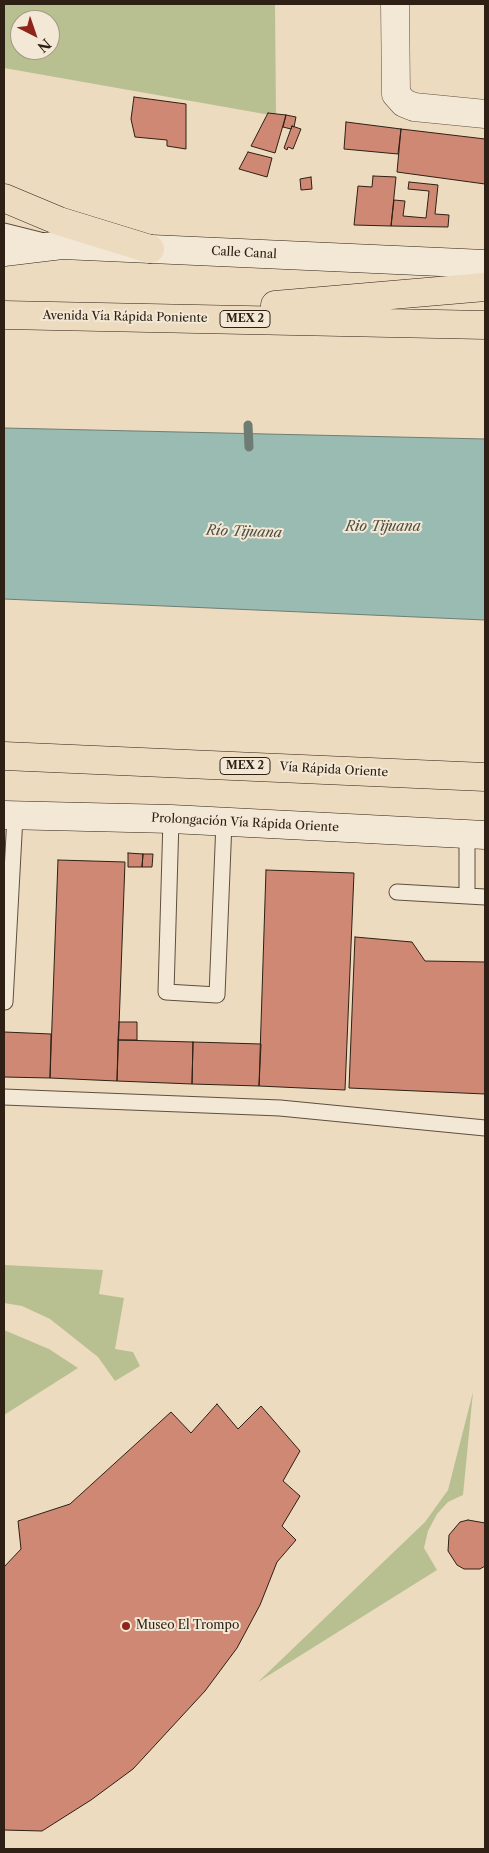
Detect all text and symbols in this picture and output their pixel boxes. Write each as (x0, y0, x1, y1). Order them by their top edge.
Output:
north arrow (10, 10, 60, 60)
text: N (34, 35, 55, 56)
street label: Calle Canal (211, 244, 277, 262)
street label: Avenida Vía Rápida Poniente (42, 308, 208, 326)
road number: MEX 2 (220, 310, 270, 328)
water label: Rio Tijuana (345, 519, 421, 535)
water label: Río Tijuana (206, 522, 282, 542)
road number: MEX 2 (220, 758, 270, 774)
street label: Vía Rápida Oriente (279, 760, 389, 780)
street label: Prolongación Vía Rápida Oriente (151, 811, 339, 835)
place label: Museo El Trompo (136, 1619, 239, 1633)
marker: Museo El Trompo (120, 1620, 132, 1632)

